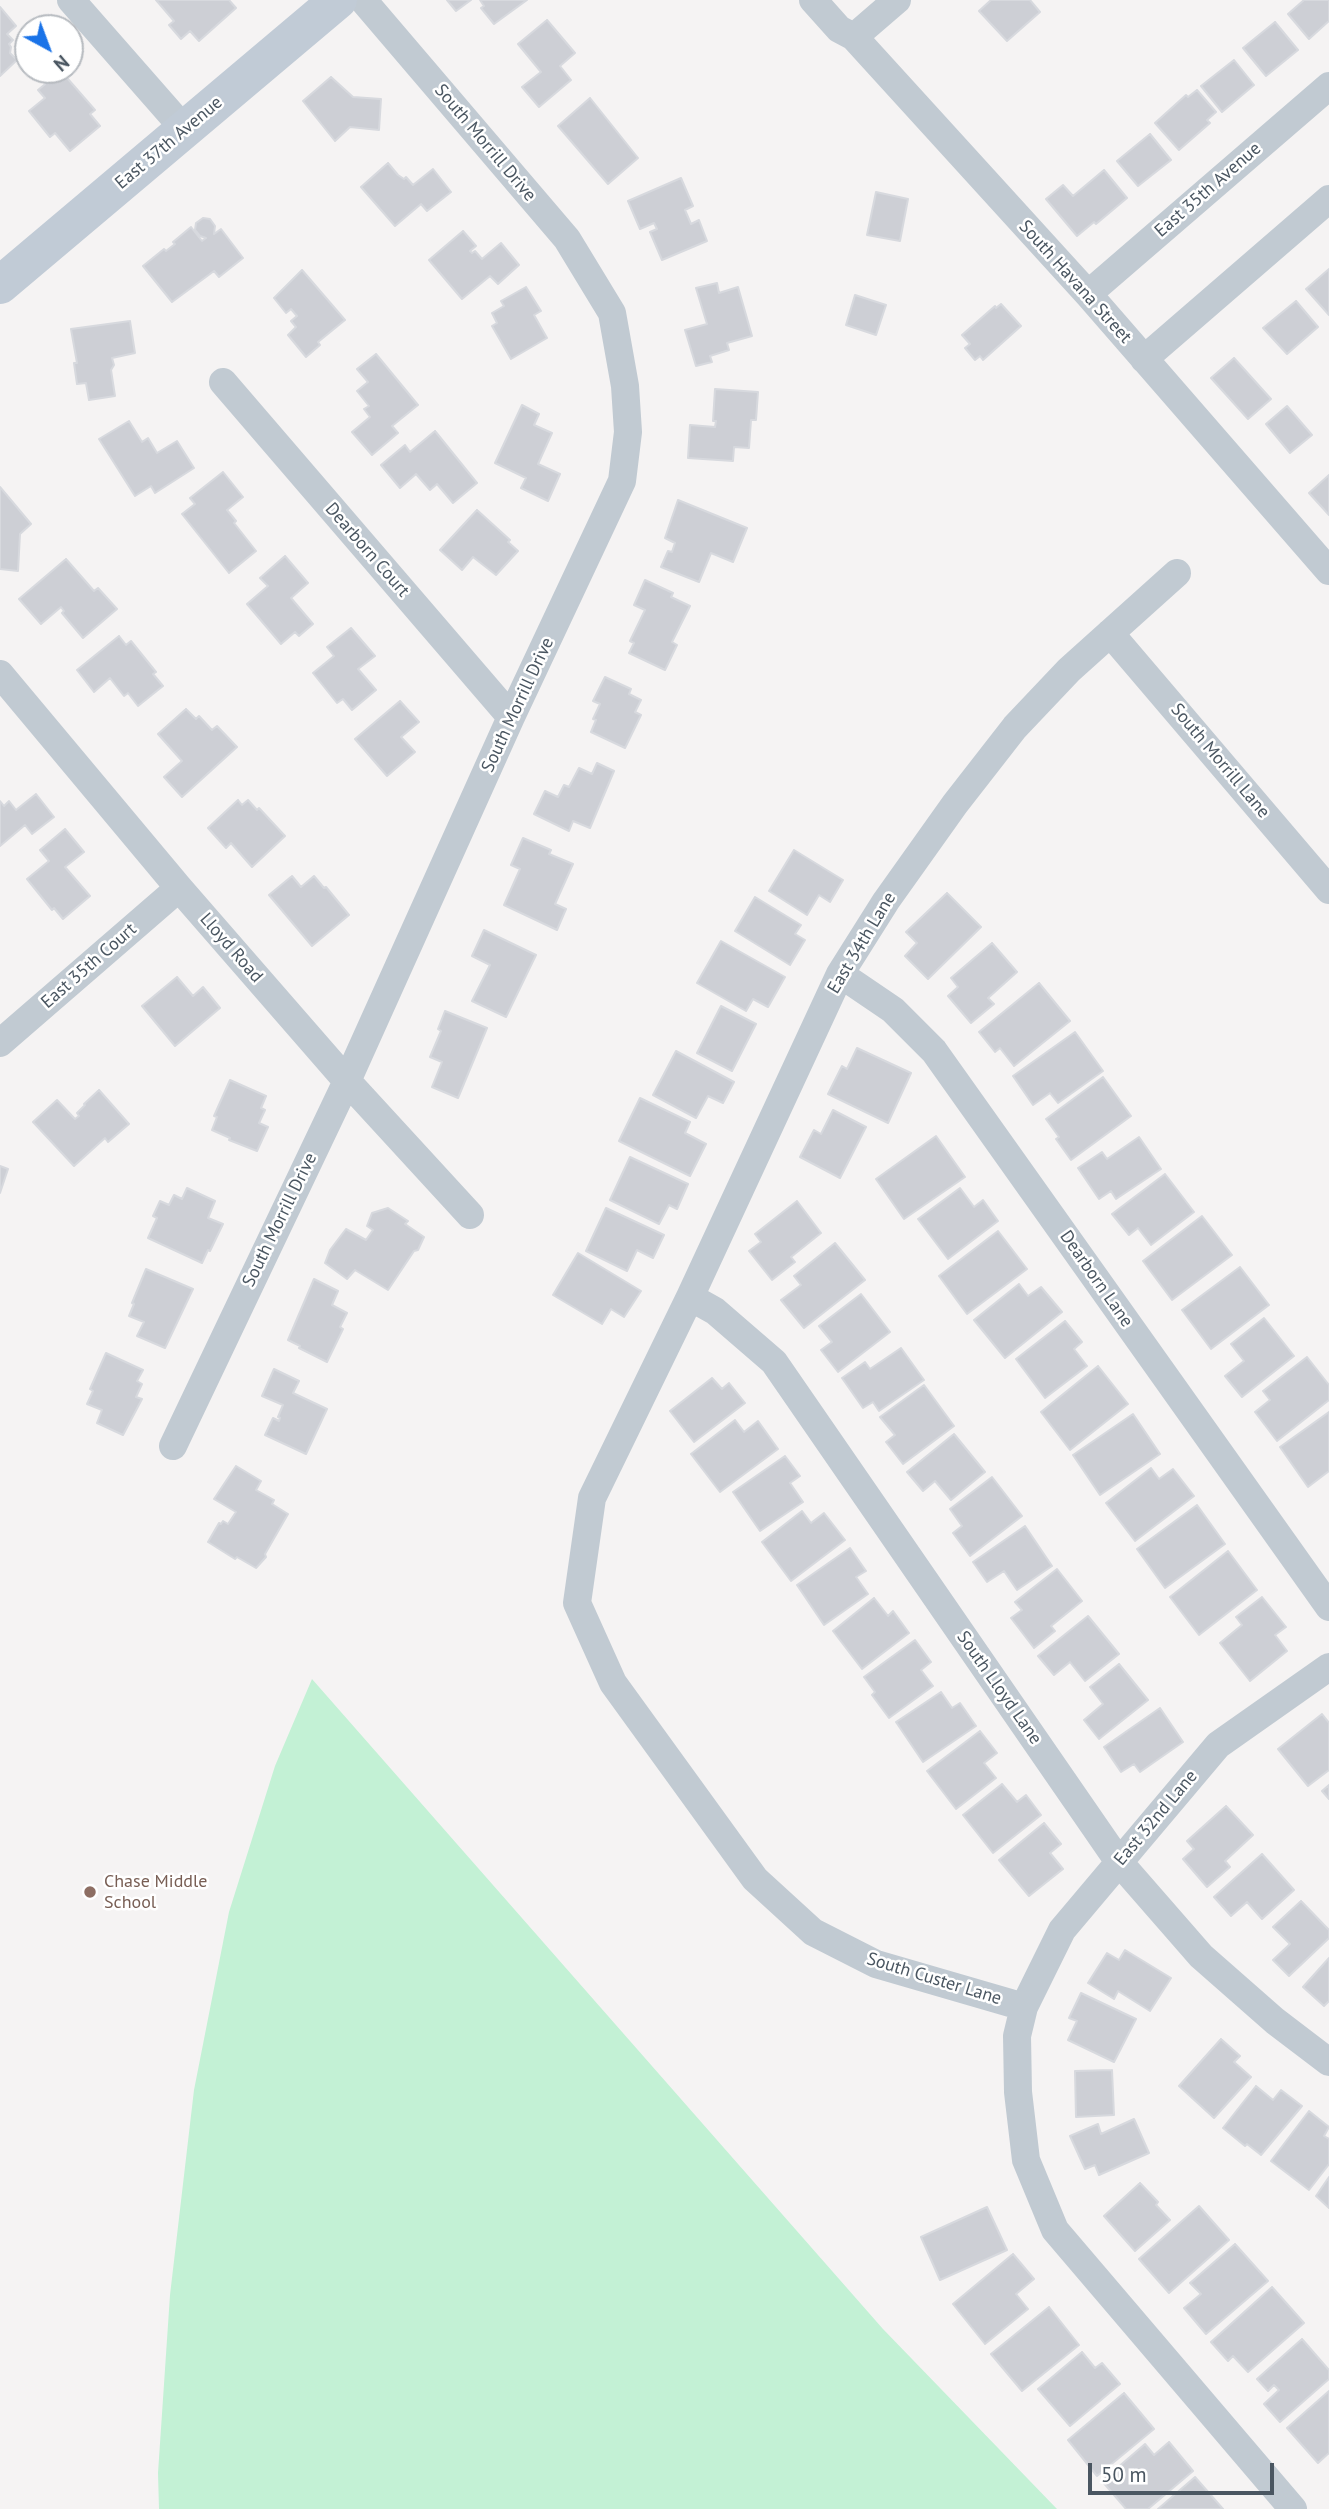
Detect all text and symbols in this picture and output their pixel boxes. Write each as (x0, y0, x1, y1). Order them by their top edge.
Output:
north arrow (14, 14, 84, 84)
text: N (49, 50, 74, 76)
street label: South Morrill Drive (430, 80, 540, 206)
street label: East 37th Avenue (111, 92, 227, 194)
street label: East 35th Avenue (1150, 138, 1266, 242)
street label: South Havana Street (1014, 216, 1136, 348)
street label: Dearborn Court (320, 498, 414, 602)
street label: South Morrill Drive (477, 634, 559, 776)
street label: South Morrill Lane (1166, 699, 1274, 823)
street label: East 34th Lane (823, 888, 901, 998)
street label: Lloyd Road (195, 909, 267, 987)
street label: East 35th Court (37, 919, 141, 1013)
street label: South Morrill Drive (238, 1150, 322, 1290)
street label: Dearborn Lane (1055, 1227, 1137, 1331)
street label: South Lloyd Lane (952, 1627, 1046, 1749)
street label: East 32nd Lane (1110, 1766, 1202, 1870)
place label: Chase Middle School (104, 1871, 207, 1913)
marker: Chase Middle School (82, 1884, 98, 1900)
street label: South Custer Lane (864, 1948, 1004, 2010)
scale bar (1091, 2450, 1276, 2494)
text: 50 m (1101, 2461, 1147, 2488)

